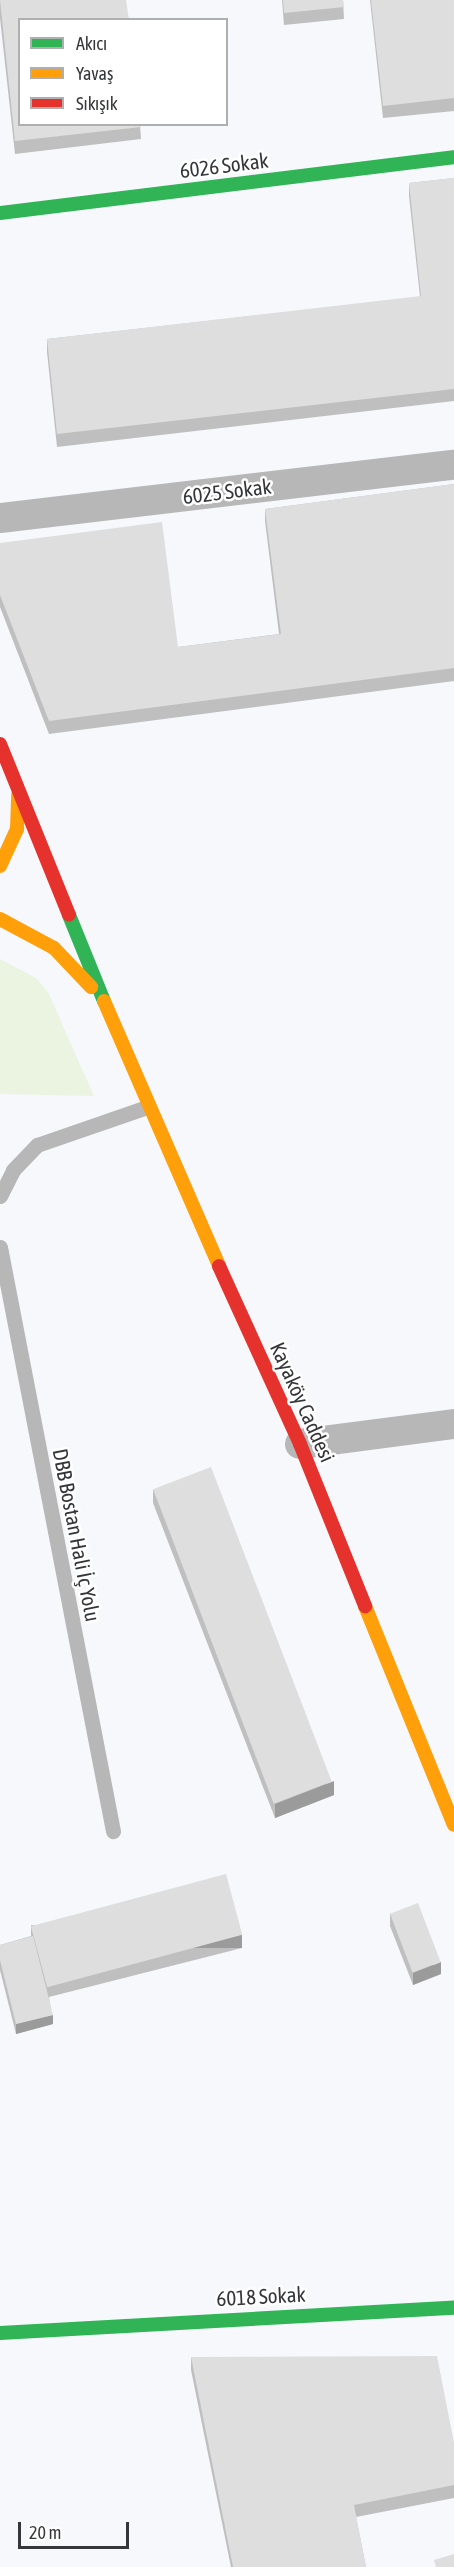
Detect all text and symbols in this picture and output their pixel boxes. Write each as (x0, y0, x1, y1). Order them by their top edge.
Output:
legend (18, 18, 228, 126)
text: Akıcı (76, 33, 107, 54)
text: Yavaş (76, 63, 113, 84)
text: Sıkışık (76, 93, 118, 114)
street label: 6026 Sokak (178, 147, 270, 183)
street label: 6025 Sokak (181, 473, 273, 509)
street label: Kayaköy Caddesi (265, 1338, 341, 1466)
street label: DBB Bostan Hali İç Yolu (48, 1446, 106, 1624)
street label: 6018 Sokak (216, 2281, 306, 2311)
scale bar (21, 2510, 132, 2548)
text: 20 m (29, 2522, 61, 2543)

